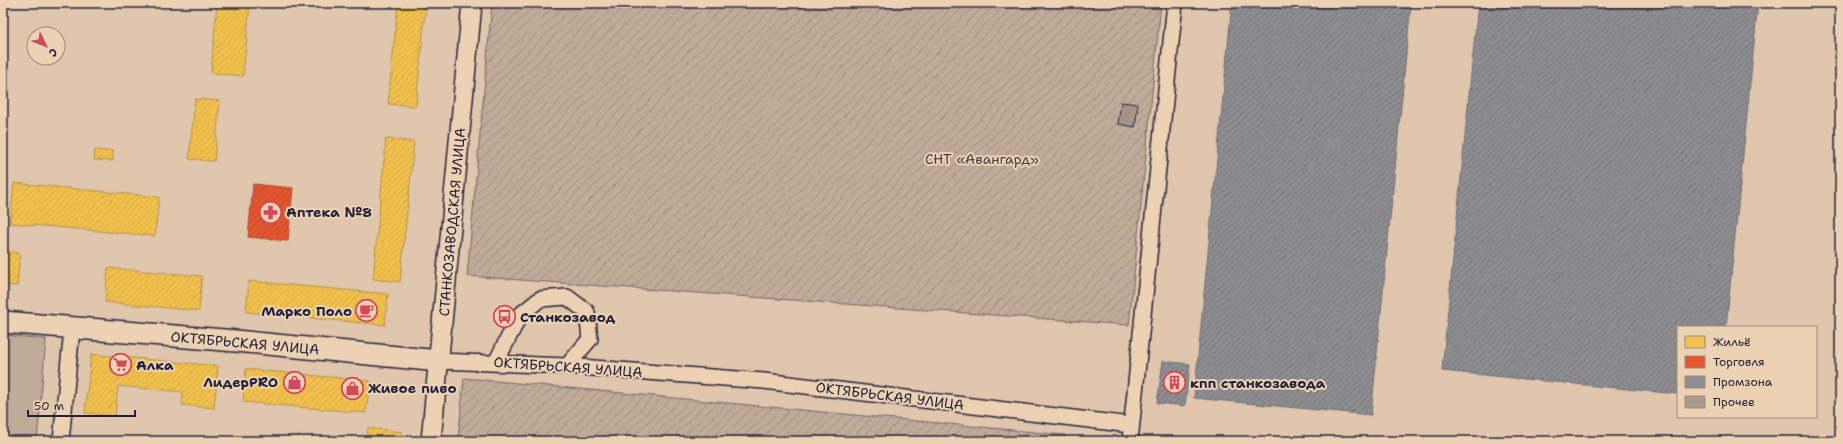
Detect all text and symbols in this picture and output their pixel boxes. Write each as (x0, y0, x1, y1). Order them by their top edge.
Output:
north arrow (26, 26, 66, 66)
text: С (45, 45, 61, 60)
street label: СТАНКОЗАВОДСКАЯ УЛИЦА (435, 127, 469, 317)
park label: СНТ «Авангард» (925, 150, 1039, 168)
pharmacy icon: Аптека №8 (258, 199, 284, 225)
place label: Аптека №8 (286, 203, 372, 221)
cafe icon: Марко Поло (354, 298, 380, 324)
place label: Марко Поло (261, 302, 352, 320)
bus stop icon: Станкозавод (492, 304, 518, 330)
place label: Станкозавод (520, 308, 615, 326)
legend (1677, 326, 1817, 418)
street label: ОКТЯБРЬСКАЯ УЛИЦА (170, 328, 320, 358)
text: Жильё (1713, 334, 1751, 350)
supermarket icon: Алка (107, 352, 133, 378)
street label: ОКТЯБРЬСКАЯ УЛИЦА (493, 353, 643, 381)
text: Торговля (1713, 354, 1765, 370)
place label: Алка (136, 356, 174, 374)
shop icon: ЛидерPRO (281, 369, 307, 395)
building icon: кпп станкозавода (1161, 370, 1187, 396)
place label: ЛидерPRO (203, 373, 278, 391)
place label: кпп станкозавода (1190, 374, 1326, 392)
text: Промзона (1713, 374, 1773, 390)
shop icon: Живое пиво (339, 375, 365, 401)
street label: ОКТЯБРЬСКАЯ УЛИЦА (815, 378, 965, 414)
place label: Живое пиво (368, 379, 456, 397)
scale bar (28, 392, 135, 418)
text: Прочее (1713, 394, 1755, 410)
text: 50 m (34, 398, 64, 414)

